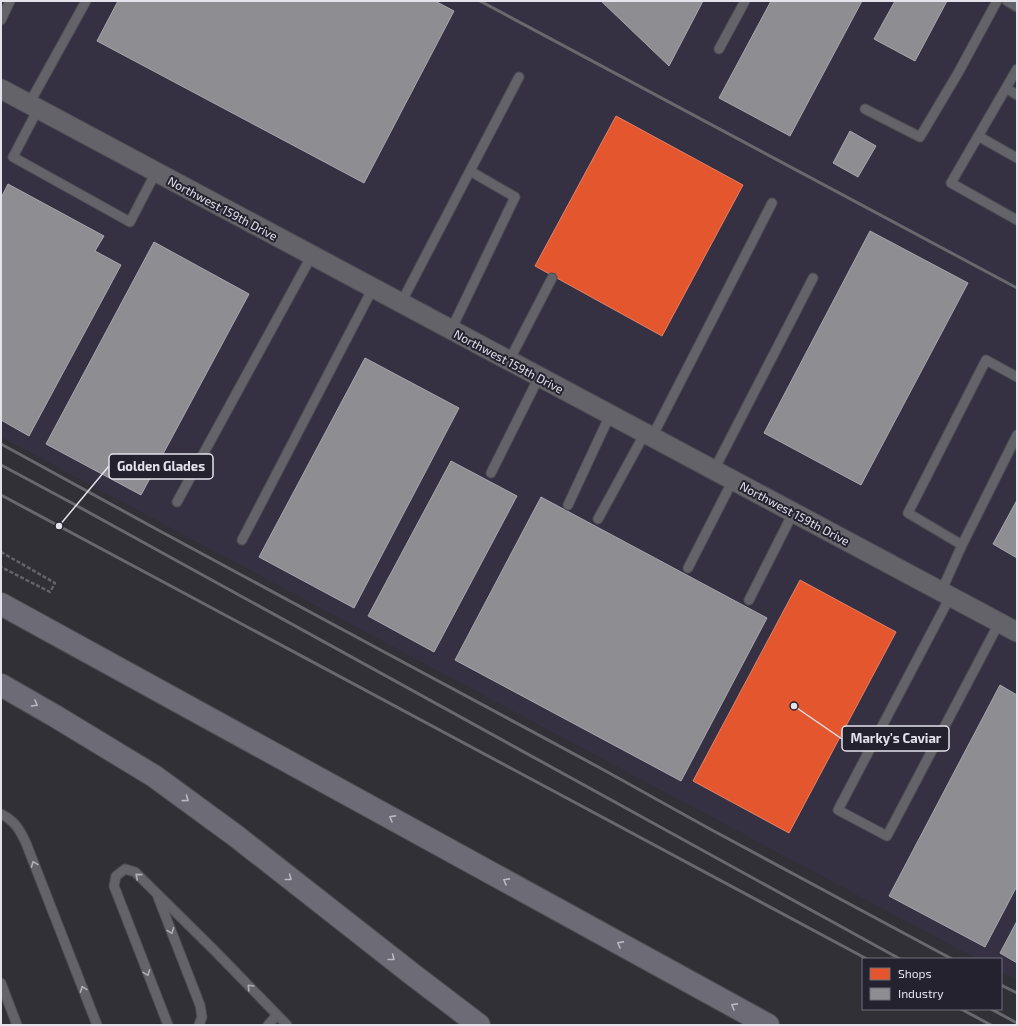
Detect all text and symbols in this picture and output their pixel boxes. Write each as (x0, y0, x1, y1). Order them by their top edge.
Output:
street label: Northwest 159th Drive (166, 173, 280, 243)
street label: Northwest 159th Drive (452, 326, 566, 396)
callout: Golden Glades (109, 454, 213, 479)
text: Golden Glades (117, 458, 205, 474)
street label: Northwest 159th Drive (738, 478, 852, 548)
one-way arrow (31, 700, 38, 707)
callout: Marky's Caviar (842, 726, 949, 751)
text: Marky's Caviar (851, 730, 942, 746)
one-way arrow (181, 794, 188, 801)
one-way arrow (389, 816, 396, 823)
one-way arrow (31, 860, 39, 867)
one-way arrow (135, 873, 143, 880)
one-way arrow (285, 873, 292, 880)
one-way arrow (503, 878, 510, 886)
one-way arrow (167, 927, 175, 934)
one-way arrow (617, 941, 624, 948)
one-way arrow (387, 953, 394, 960)
legend (862, 958, 1002, 1010)
text: Shops (898, 966, 932, 980)
one-way arrow (143, 969, 151, 976)
one-way arrow (247, 984, 255, 992)
one-way arrow (80, 985, 88, 993)
text: Industry (898, 986, 944, 1000)
one-way arrow (731, 1004, 738, 1011)

